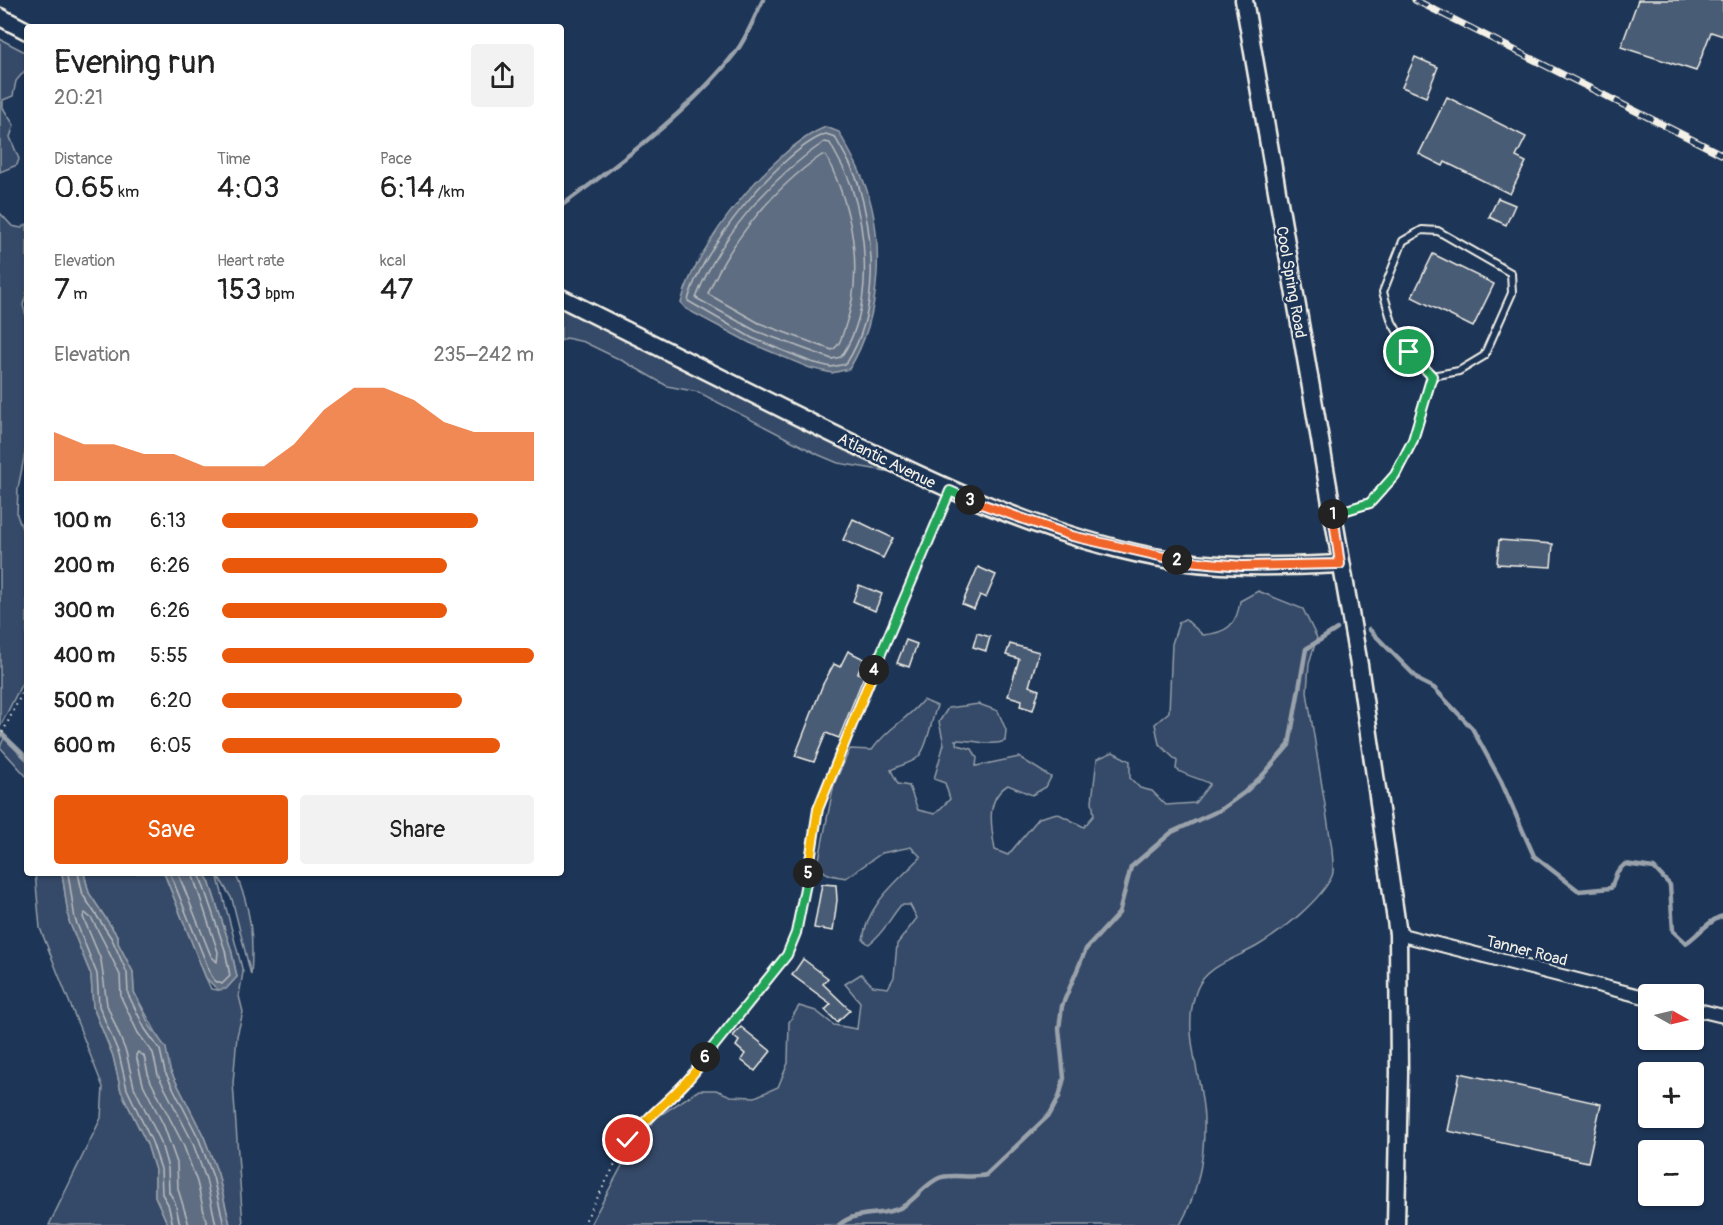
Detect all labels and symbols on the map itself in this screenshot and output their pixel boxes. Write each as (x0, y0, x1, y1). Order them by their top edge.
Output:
street label: Cool Spring Road (1271, 225, 1311, 340)
pin (1383, 326, 1434, 377)
street label: Atlantic Avenue (834, 429, 939, 493)
pin: 3 (955, 485, 985, 515)
pin: 1 (1318, 499, 1348, 529)
pin: 2 (1162, 545, 1192, 575)
pin: 4 (859, 655, 889, 685)
pin: 5 (793, 858, 823, 888)
street label: Tanner Road (1484, 931, 1570, 971)
north arrow (1638, 984, 1704, 1050)
pin: 6 (690, 1042, 720, 1072)
pin (602, 1114, 653, 1165)

